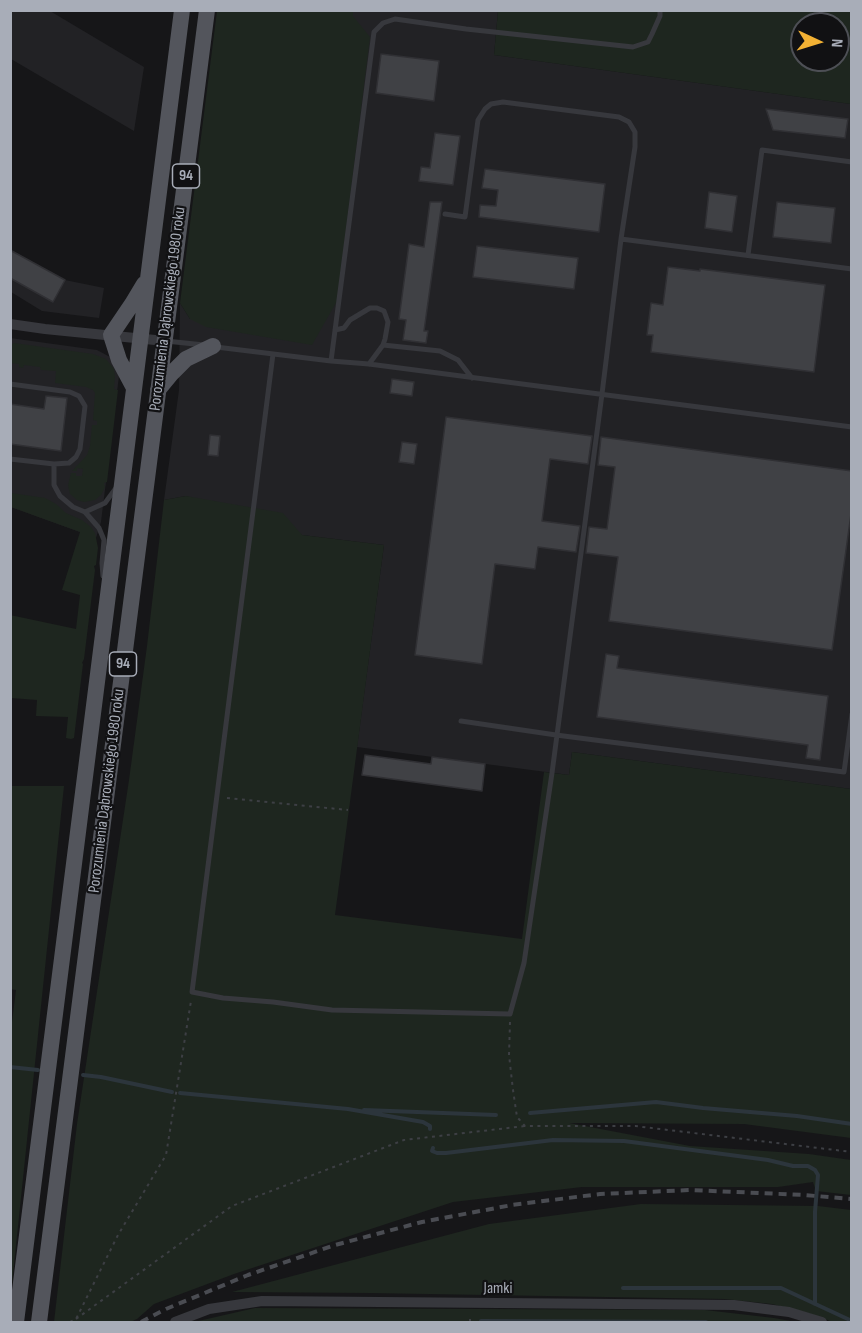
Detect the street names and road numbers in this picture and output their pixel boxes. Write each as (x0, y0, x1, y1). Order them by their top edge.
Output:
road number: 94 (172, 164, 200, 188)
street label: Porozumienia Dąbrowskiego 1980 roku (146, 206, 190, 412)
road number: 94 (110, 652, 136, 676)
street label: Porozumienia Dąbrowskiego 1980 roku (85, 688, 129, 894)
street label: Jamki (484, 1279, 512, 1299)

